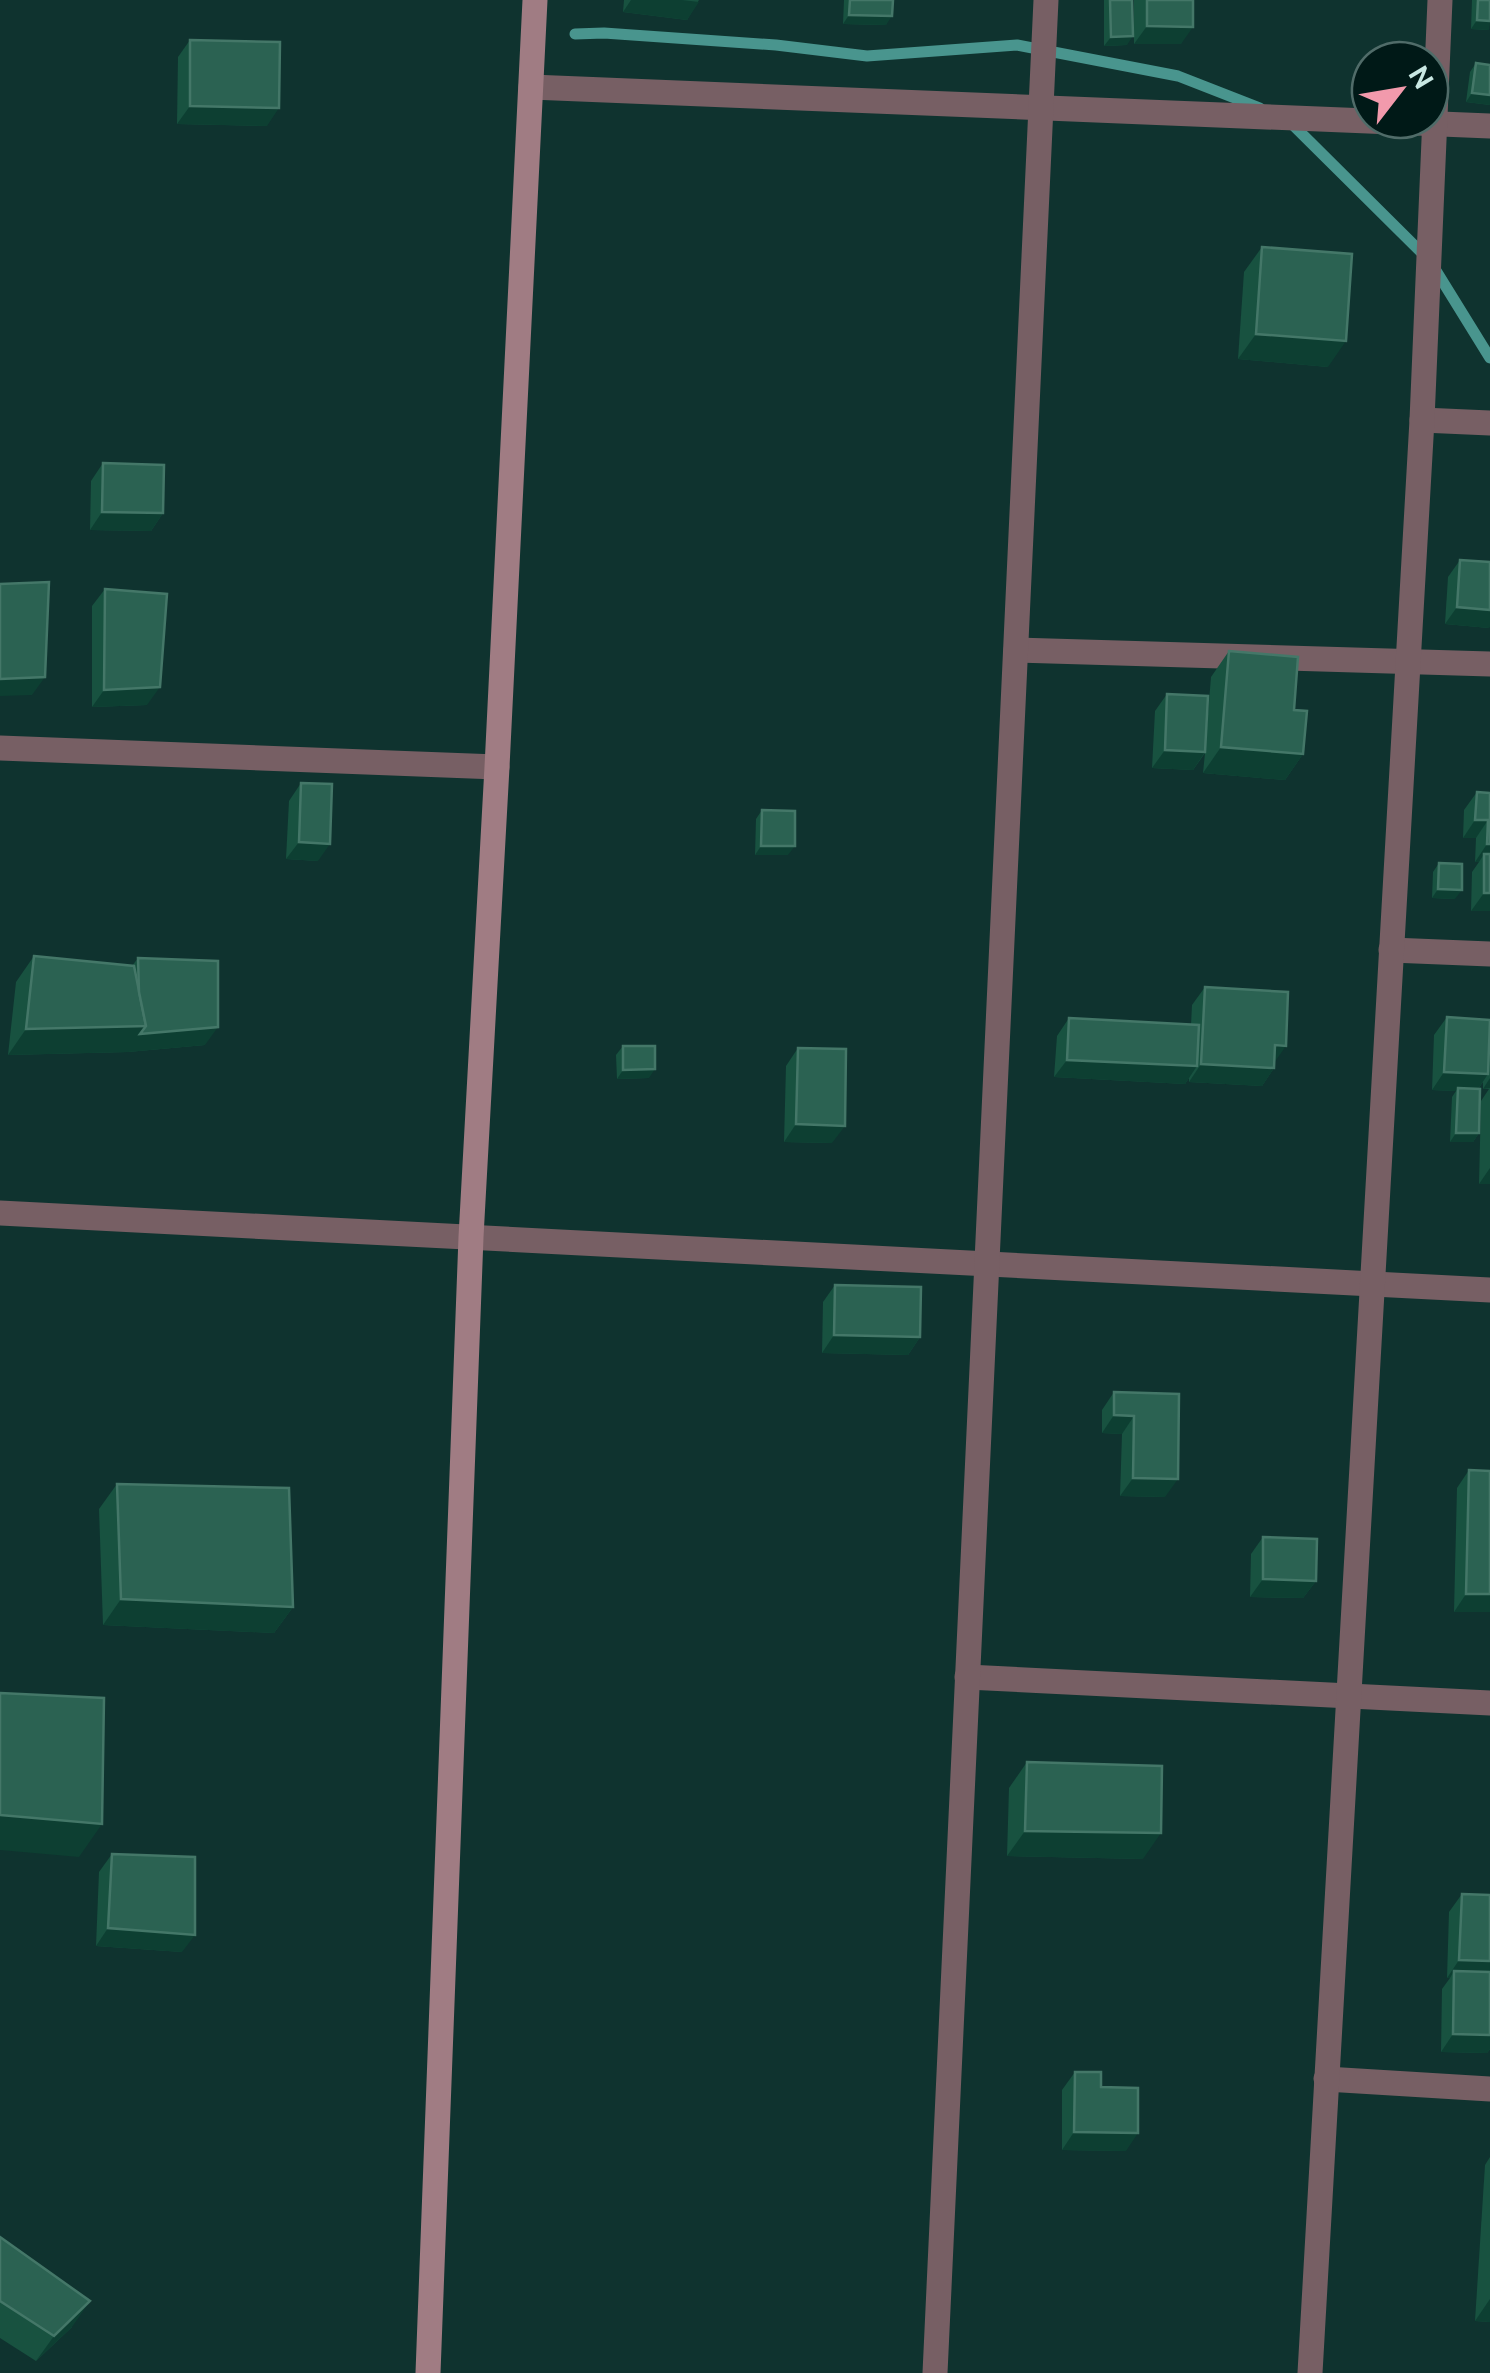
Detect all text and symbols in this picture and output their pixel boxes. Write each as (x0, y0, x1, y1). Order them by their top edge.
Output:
north arrow (1350, 40, 1450, 140)
text: N (1403, 60, 1441, 94)

